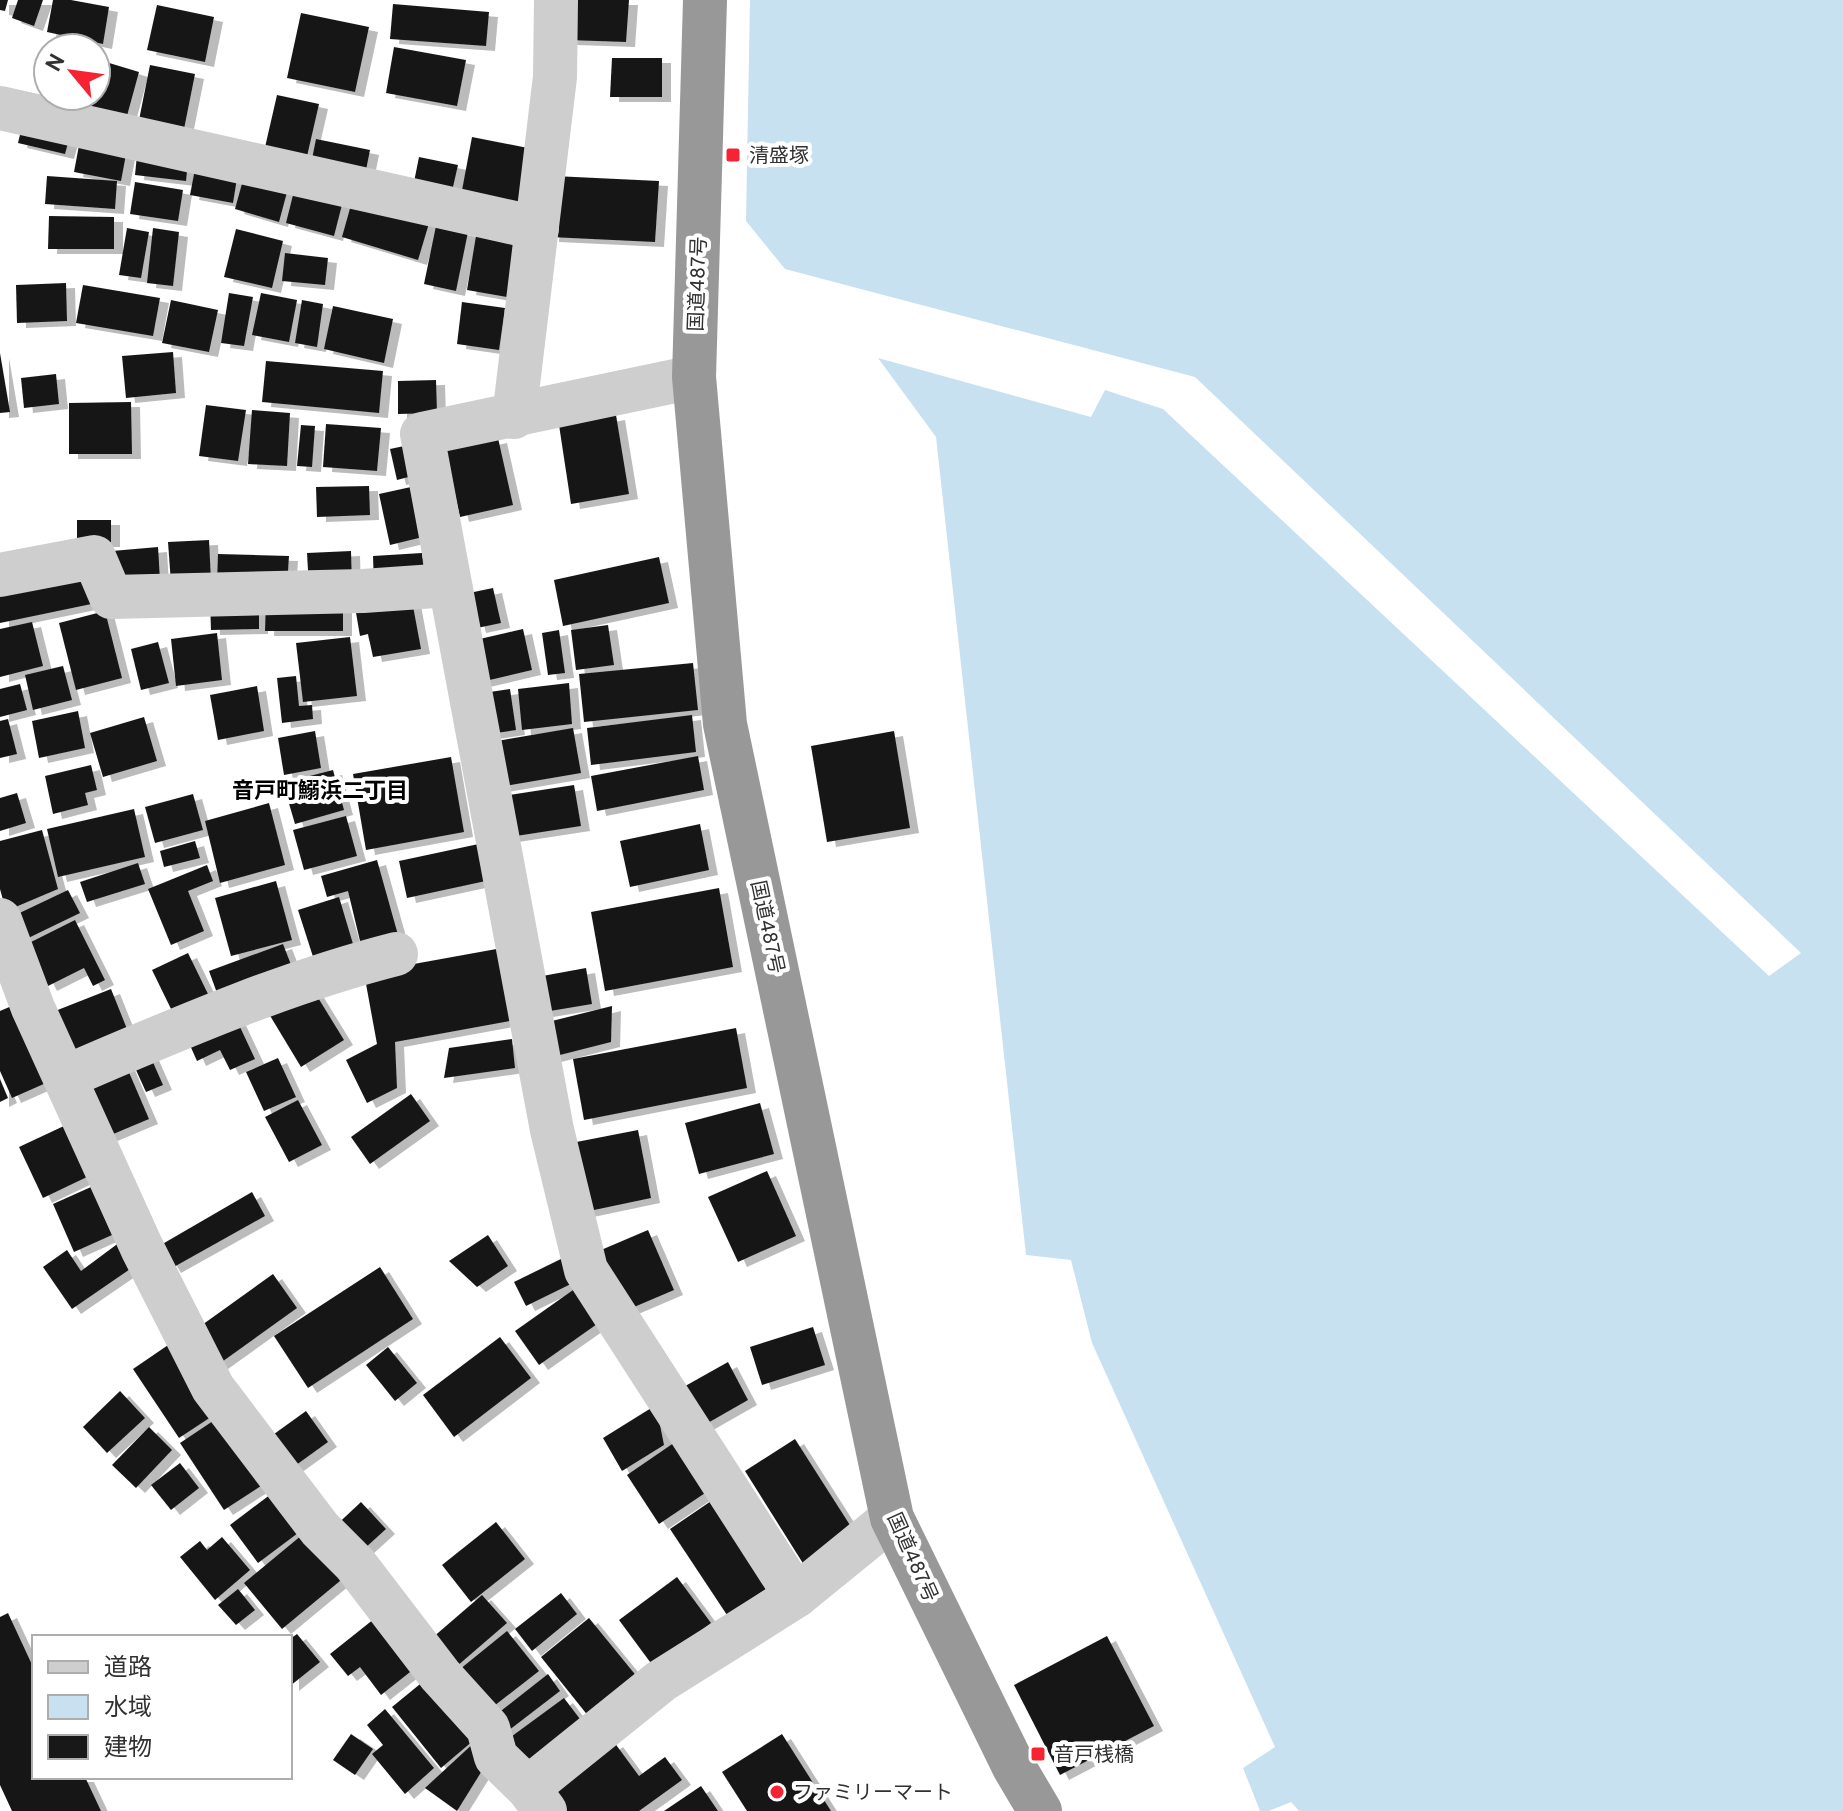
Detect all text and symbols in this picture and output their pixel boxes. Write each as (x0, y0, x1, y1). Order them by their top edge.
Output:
north arrow (32, 32, 112, 112)
text: N (41, 50, 72, 77)
place label: 清盛塚 (749, 144, 809, 170)
marker: 清盛塚 (724, 146, 742, 164)
street label: 国道487号 (684, 236, 714, 332)
district label: 音戸町鰯浜二丁目 (232, 779, 408, 806)
street label: 国道487号 (743, 878, 789, 977)
street label: 国道487号 (880, 1509, 942, 1606)
legend (32, 1635, 292, 1779)
text: 道路 (104, 1654, 152, 1684)
text: 水域 (104, 1694, 152, 1724)
text: 建物 (104, 1734, 152, 1764)
place label: 音戸桟橋 (1054, 1743, 1134, 1769)
marker: 音戸桟橋 (1029, 1745, 1047, 1763)
place label: ファミリーマート (793, 1781, 953, 1807)
marker: ファミリーマート (768, 1783, 786, 1801)

